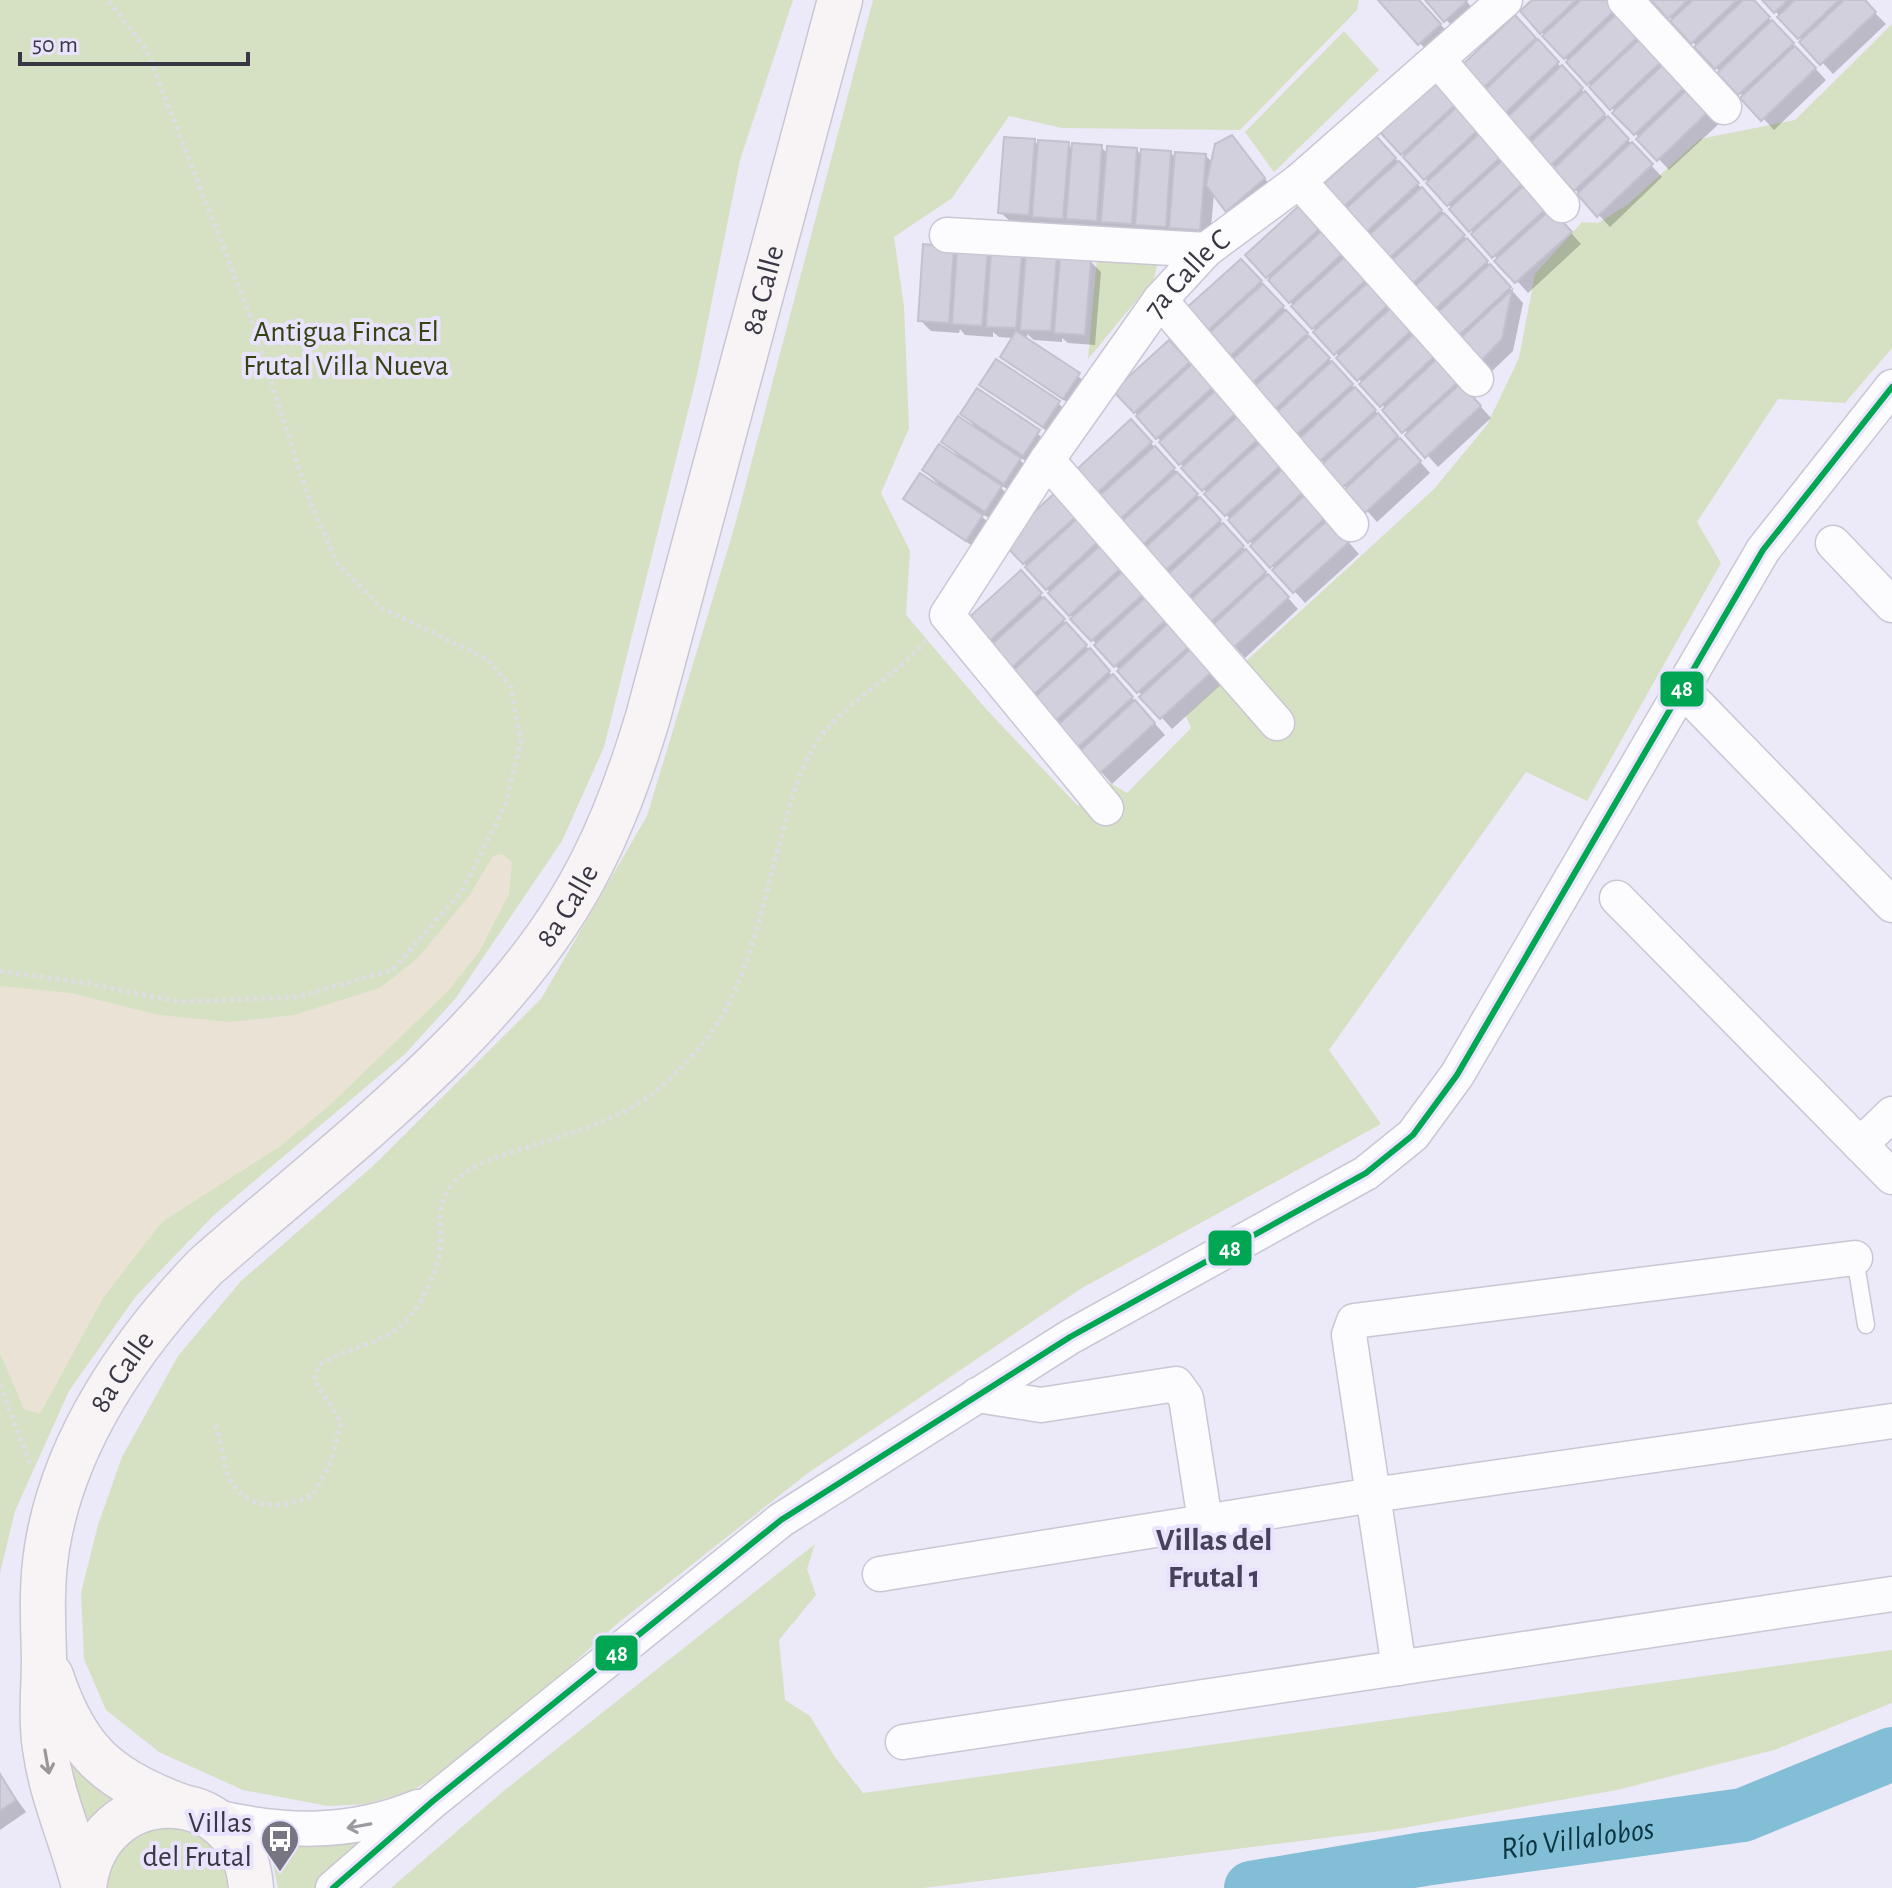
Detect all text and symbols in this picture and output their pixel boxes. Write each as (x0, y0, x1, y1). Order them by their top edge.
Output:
scale bar (20, 16, 248, 66)
text: 50 m (32, 33, 78, 57)
street label: 7a Calle C (1139, 224, 1235, 323)
street label: 8a Calle (737, 242, 790, 338)
park label: Antigua Finca El Frutal Villa Nueva (243, 317, 449, 381)
line badge: 48 (1659, 670, 1705, 708)
text: 48 (1671, 678, 1693, 700)
street label: 8a Calle (531, 860, 604, 953)
line badge: 48 (1207, 1229, 1253, 1267)
text: 48 (1219, 1238, 1241, 1260)
street label: 8a Calle (85, 1325, 160, 1418)
district label: Villas del Frutal 1 (1156, 1524, 1272, 1593)
line badge: 48 (594, 1634, 639, 1672)
text: 48 (606, 1643, 628, 1665)
one-way arrow (40, 1749, 55, 1774)
place label: Villas del Frutal (143, 1808, 252, 1872)
water label: Río Villalobos (1499, 1812, 1656, 1865)
bus stop icon: Villas del Frutal (259, 1818, 301, 1873)
one-way arrow (347, 1819, 372, 1834)

